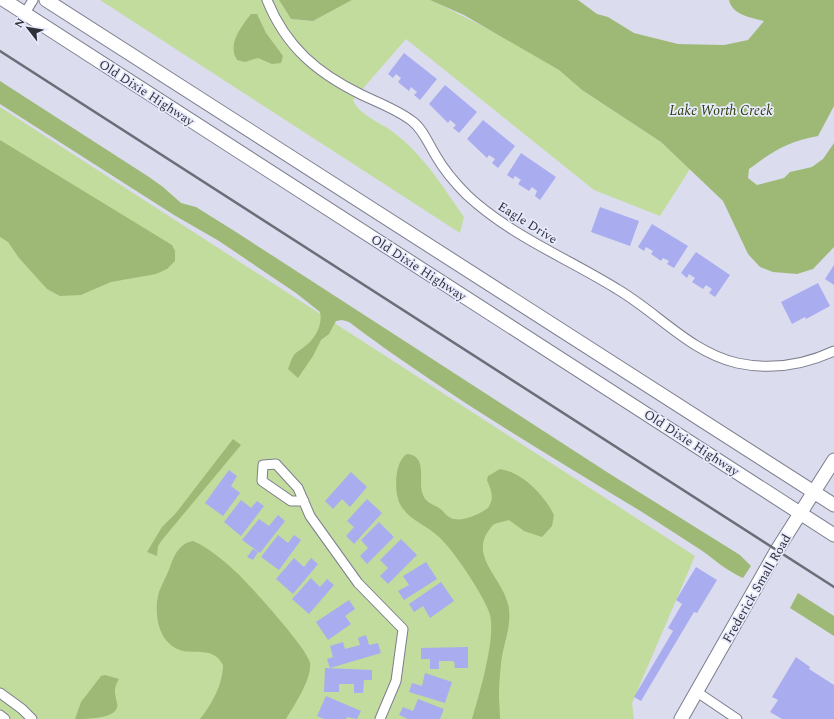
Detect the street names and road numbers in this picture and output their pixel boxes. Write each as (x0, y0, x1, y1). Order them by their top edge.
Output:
street label: Old Dixie Highway (95, 54, 199, 132)
street label: Eagle Drive (494, 197, 561, 249)
street label: Old Dixie Highway (367, 229, 471, 307)
street label: Old Dixie Highway (640, 404, 744, 482)
street label: Frederick Small Road (717, 530, 796, 647)

